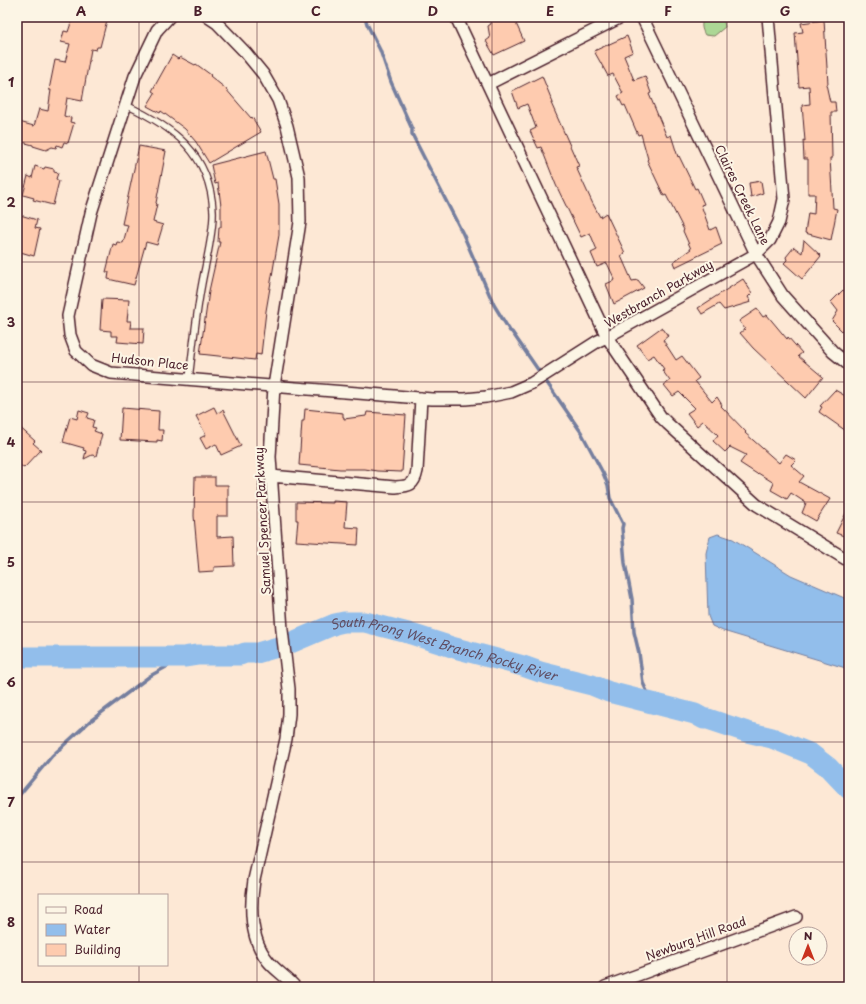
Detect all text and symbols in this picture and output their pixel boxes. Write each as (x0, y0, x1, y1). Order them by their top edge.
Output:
text: A (76, 1, 86, 20)
text: B (194, 1, 203, 20)
text: C (311, 1, 321, 20)
text: D (428, 1, 438, 20)
text: E (546, 1, 554, 20)
text: F (664, 1, 672, 20)
text: G (780, 1, 790, 20)
text: 1 (8, 72, 14, 91)
street label: Claires Creek Lane (711, 141, 775, 248)
text: 2 (6, 192, 16, 211)
street label: Westbranch Parkway (601, 255, 716, 332)
text: 3 (7, 312, 16, 331)
street label: Hudson Place (111, 348, 190, 374)
text: 4 (7, 432, 16, 451)
street label: Samuel Spencer Parkway (249, 447, 275, 595)
text: 5 (7, 552, 15, 571)
water label: South Prong West Branch Rocky River (327, 612, 561, 685)
text: 6 (6, 672, 16, 691)
text: 7 (7, 792, 15, 811)
legend (38, 894, 168, 966)
text: Road (74, 900, 103, 918)
text: 8 (7, 912, 15, 931)
street label: Newburg Hill Road (643, 912, 748, 965)
text: Water (74, 920, 111, 938)
north arrow (788, 926, 828, 966)
text: N (804, 927, 813, 944)
text: Building (74, 940, 121, 958)

